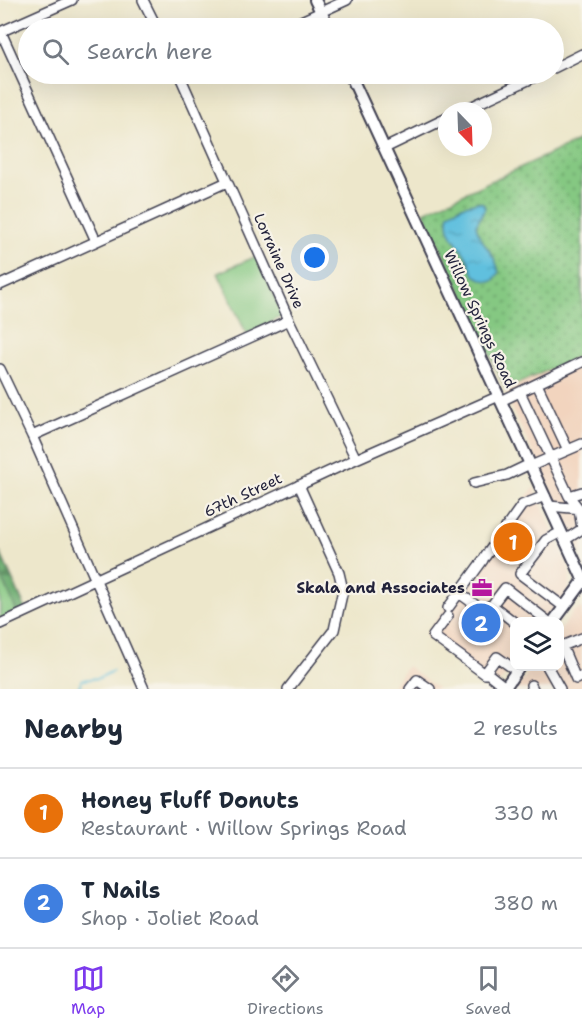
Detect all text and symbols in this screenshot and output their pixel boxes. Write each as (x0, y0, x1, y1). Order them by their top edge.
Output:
search box (18, 18, 564, 84)
icon: search (39, 35, 72, 68)
text: Search here (87, 37, 213, 66)
north arrow (438, 102, 492, 156)
street label: Lorraine Drive (249, 210, 309, 312)
your location (300, 243, 329, 272)
street label: Willow Springs Road (439, 247, 521, 391)
street label: 67th Street (201, 468, 285, 522)
pin: 1 (494, 520, 532, 564)
office icon: Skala and Associates (470, 576, 494, 600)
place label: Skala and Associates (296, 578, 465, 598)
pin: 2 (462, 600, 500, 646)
map controls (510, 617, 564, 671)
button: layers (510, 617, 564, 671)
text: Nearby (24, 711, 123, 746)
text: 2 results (472, 715, 558, 741)
text: Honey Fluff Donuts (81, 786, 299, 815)
text: 1 (39, 800, 48, 826)
text: 330 m (494, 800, 558, 826)
text: Restaurant · Willow Springs Road (81, 815, 407, 841)
text: T Nails (81, 876, 160, 905)
text: 2 (37, 890, 51, 916)
text: 380 m (493, 890, 558, 916)
text: Shop · Joliet Road (81, 905, 259, 931)
tab: Map (71, 962, 105, 1019)
tab: Directions (247, 962, 324, 1019)
tab: Saved (466, 962, 511, 1019)

